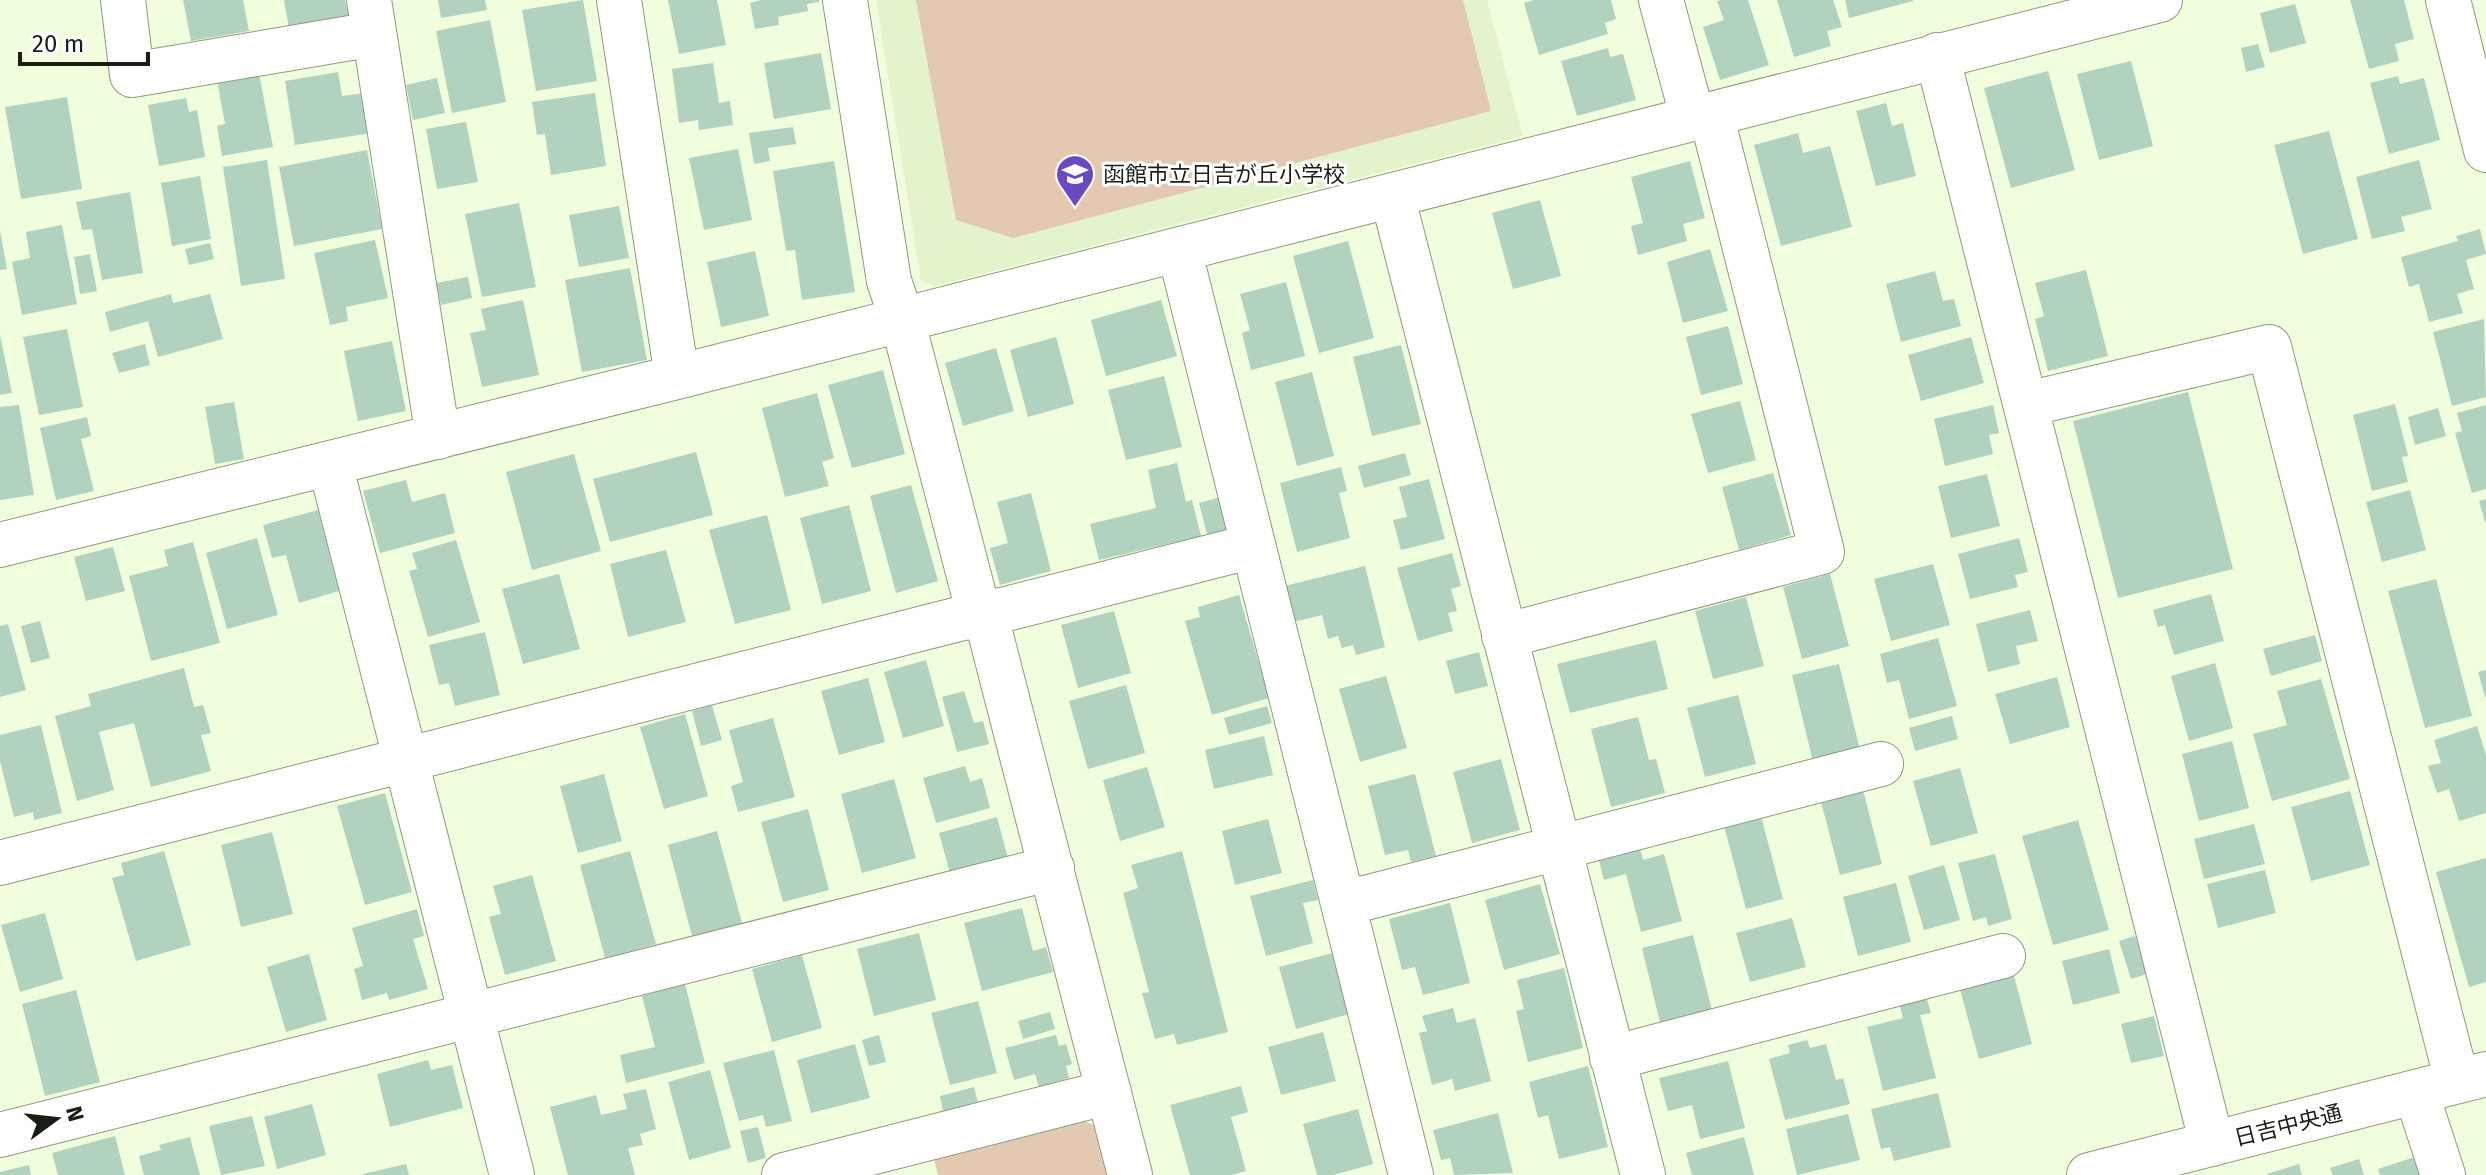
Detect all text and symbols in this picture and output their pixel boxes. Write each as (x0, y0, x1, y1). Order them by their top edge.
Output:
scale bar (20, 16, 148, 66)
text: 20 m (32, 30, 84, 58)
school or university icon: 函館市立日吉が丘小学校 (1054, 153, 1096, 208)
place label: 函館市立日吉が丘小学校 (1103, 161, 1345, 188)
north arrow (16, 1079, 96, 1159)
street label: 日吉中央通 (2231, 1099, 2345, 1152)
text: N (60, 1103, 90, 1124)

